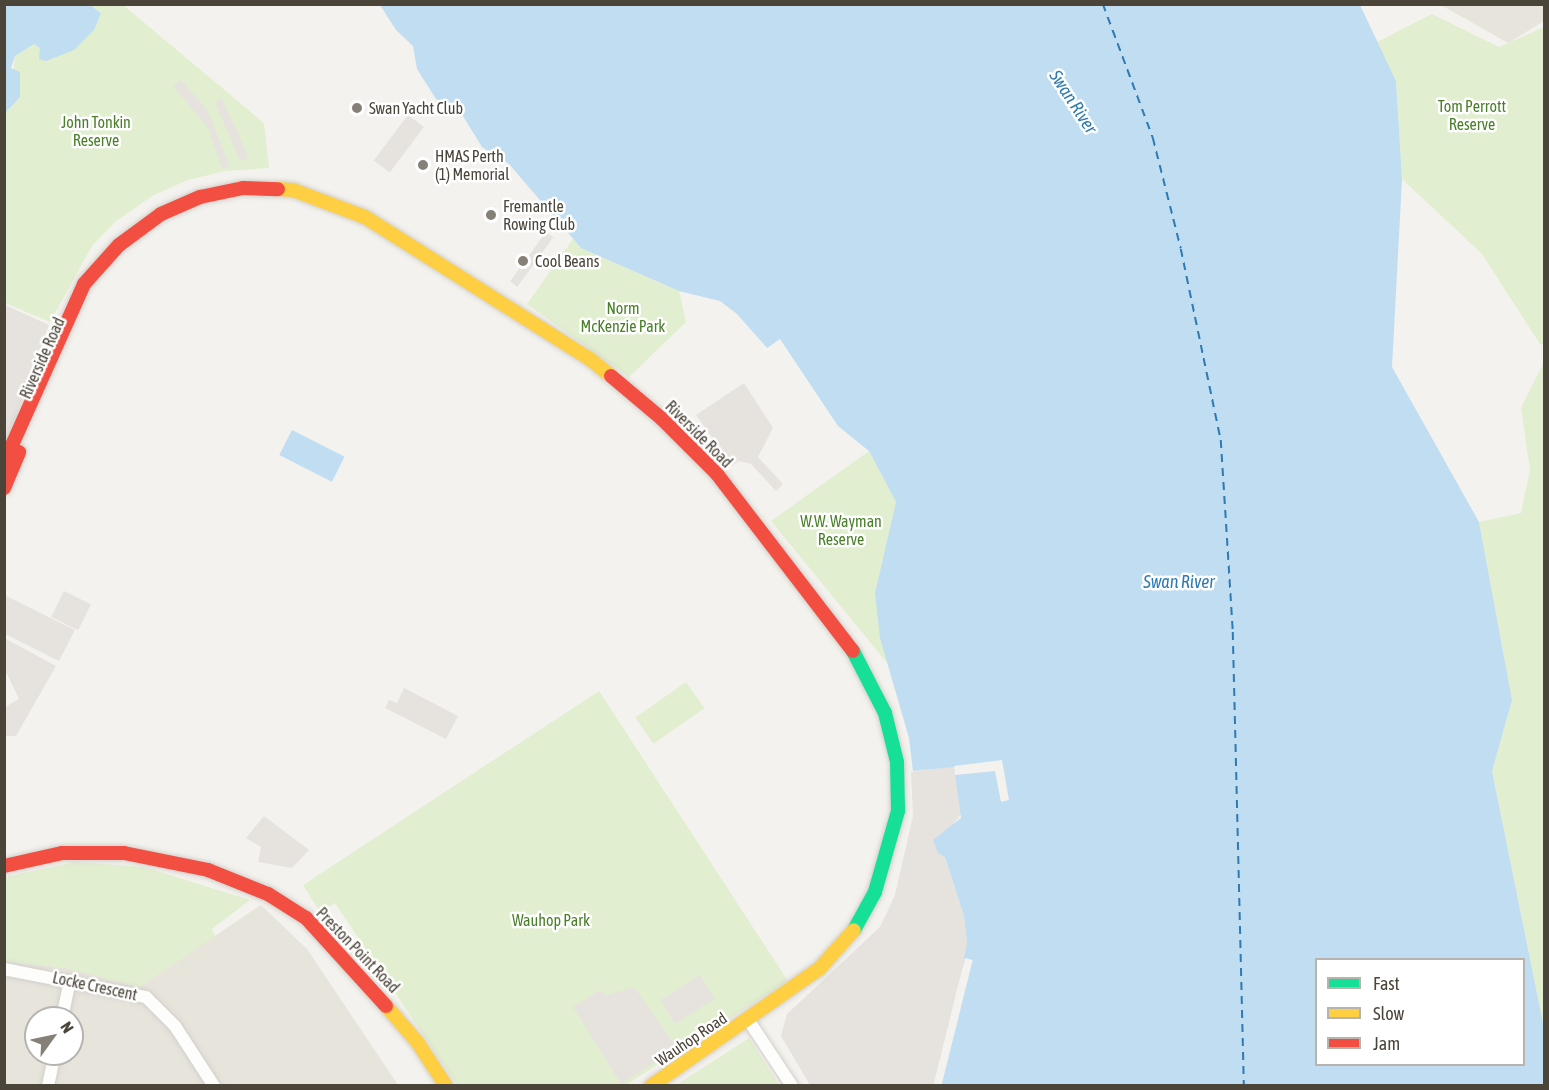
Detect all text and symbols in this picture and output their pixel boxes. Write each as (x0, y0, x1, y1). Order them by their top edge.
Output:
water label: Swan River (1045, 66, 1101, 138)
park label: Tom Perrott Reserve (1438, 96, 1506, 134)
place label: Swan Yacht Club (369, 98, 463, 118)
marker: Swan Yacht Club (350, 101, 364, 115)
park label: John Tonkin Reserve (61, 112, 131, 150)
place label: HMAS Perth (1) Memorial (435, 146, 509, 184)
marker: HMAS Perth (1) Memorial (416, 158, 430, 172)
place label: Fremantle Rowing Club (503, 196, 575, 234)
marker: Fremantle Rowing Club (484, 208, 498, 222)
place label: Cool Beans (535, 251, 599, 271)
marker: Cool Beans (516, 254, 530, 268)
park label: Norm McKenzie Park (581, 298, 665, 336)
street label: Riverside Road (16, 314, 68, 402)
street label: Riverside Road (661, 396, 737, 472)
park label: W.W. Wayman Reserve (800, 511, 882, 549)
water label: Swan River (1143, 571, 1215, 593)
street label: Preston Point Road (312, 903, 404, 997)
park label: Wauhop Park (512, 910, 590, 930)
legend (1315, 958, 1525, 1066)
street label: Locke Crescent (51, 968, 139, 1004)
text: Fast (1373, 973, 1400, 994)
text: Slow (1373, 1003, 1404, 1024)
north arrow (24, 1006, 84, 1066)
street label: Wauhop Road (652, 1008, 730, 1070)
text: N (57, 1018, 78, 1036)
text: Jam (1373, 1033, 1400, 1054)

